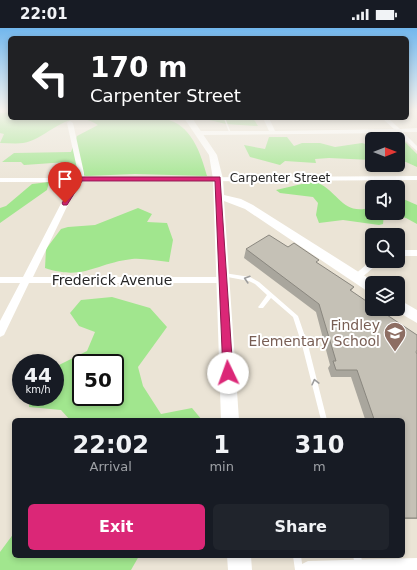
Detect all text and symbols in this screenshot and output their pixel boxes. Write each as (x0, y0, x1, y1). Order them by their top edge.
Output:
text: 22:01 (20, 5, 68, 23)
text: 170 m (90, 51, 187, 84)
icon: left (24, 52, 76, 104)
text: Carpenter Street (90, 85, 241, 106)
north arrow (365, 132, 405, 172)
map controls (365, 132, 405, 316)
pin (48, 162, 82, 203)
icon: arrive (54, 168, 76, 190)
street label: Carpenter Street (230, 171, 331, 185)
button: sound (365, 180, 405, 220)
button: search (365, 228, 405, 268)
street label: Frederick Avenue (52, 272, 172, 288)
one-way arrow (244, 275, 251, 284)
button: layers (365, 276, 405, 316)
place label: Findley Elementary School (248, 317, 380, 349)
school or university icon: Findley Elementary School (382, 320, 408, 353)
position arrow (207, 352, 249, 394)
speed limit sign: 50 (72, 354, 124, 406)
text: 44 (24, 363, 52, 387)
one-way arrow (311, 379, 319, 385)
text: km/h (25, 384, 51, 395)
text: 22:02 (72, 431, 149, 459)
text: 1 (213, 431, 230, 459)
text: 310 (294, 431, 344, 459)
text: Arrival (90, 459, 132, 474)
text: min (209, 459, 234, 474)
text: m (313, 459, 326, 474)
button: Exit (28, 504, 205, 550)
button: Share (213, 504, 389, 550)

